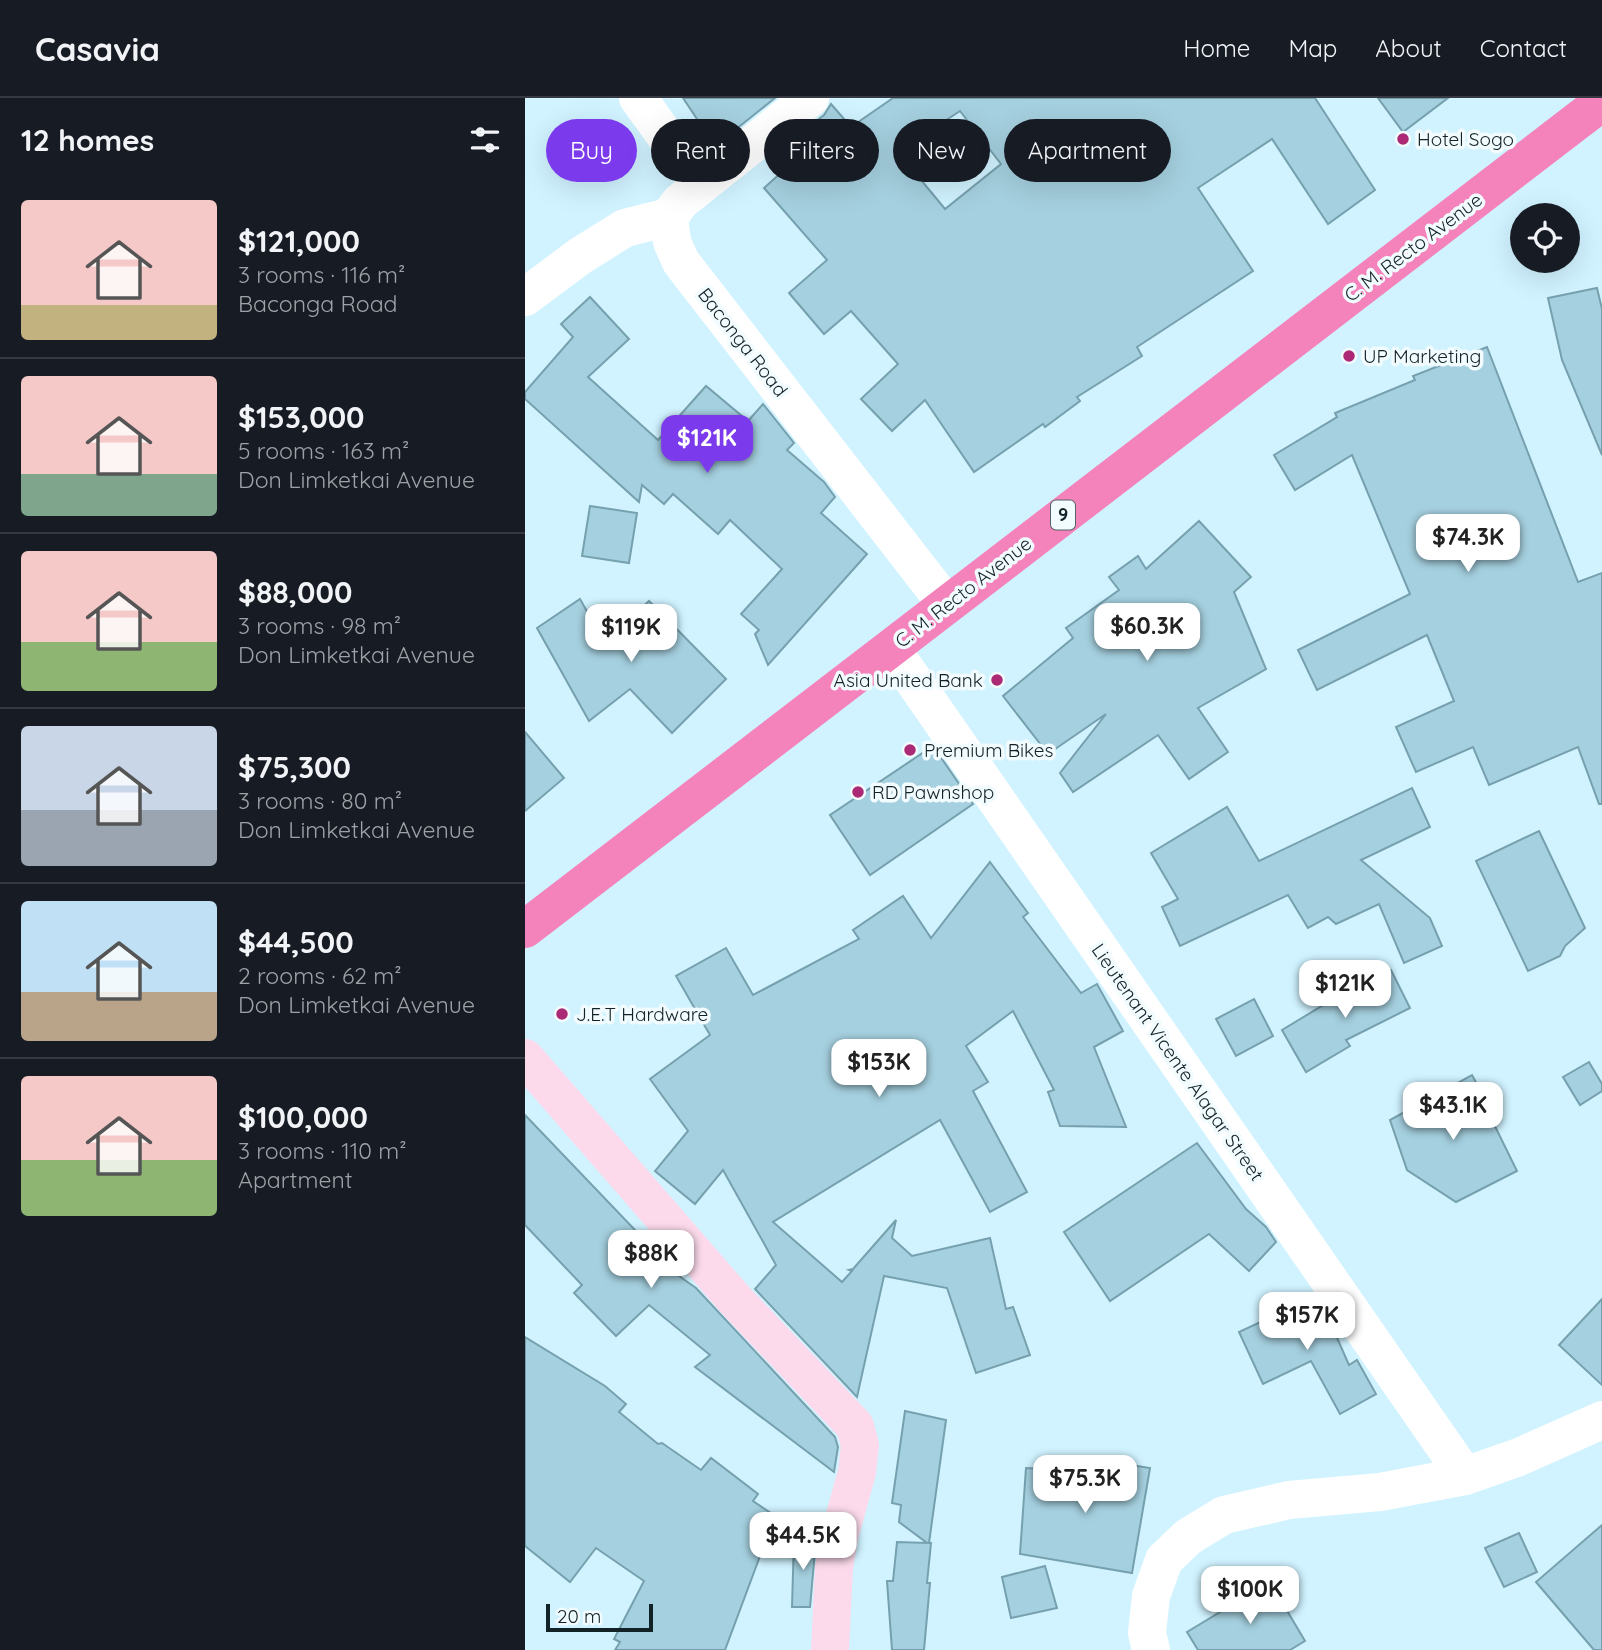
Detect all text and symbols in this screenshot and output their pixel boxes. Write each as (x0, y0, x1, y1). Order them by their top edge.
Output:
text: Casavia (35, 28, 160, 69)
text: Home (1183, 33, 1250, 63)
text: Map (1288, 33, 1337, 63)
text: About (1375, 33, 1442, 63)
text: Contact (1480, 33, 1567, 63)
chip: Buy (546, 119, 637, 182)
chip: Rent (651, 119, 750, 182)
chip: Filters (764, 119, 879, 182)
chip: New (893, 119, 990, 182)
chip: Apartment (1004, 119, 1171, 182)
text: 12 homes (21, 121, 154, 159)
icon: filters (466, 121, 504, 159)
place label: Hotel Sogo (1417, 127, 1514, 151)
marker: Hotel Sogo (1395, 131, 1411, 147)
street label: C. M. Recto Avenue (1339, 187, 1487, 307)
map controls (1510, 203, 1580, 273)
button: locate (1510, 203, 1580, 273)
text: $121,000 (238, 222, 360, 260)
icon: home (77, 228, 161, 312)
text: 3 rooms · 116 m² (238, 260, 405, 289)
street label: Baconga Road (693, 283, 793, 401)
text: Baconga Road (238, 289, 398, 318)
place label: UP Marketing (1363, 344, 1481, 368)
marker: UP Marketing (1341, 348, 1357, 364)
text: $153,000 (238, 398, 364, 436)
icon: home (77, 404, 161, 488)
pin: $121K (658, 416, 756, 475)
text: $121K (677, 423, 737, 452)
text: 5 rooms · 163 m² (238, 436, 409, 465)
text: Don Limketkai Avenue (238, 465, 475, 494)
road number: 9 (1051, 500, 1075, 530)
pin: $74.3K (1411, 514, 1525, 574)
text: $74.3K (1432, 522, 1504, 551)
street label: C. M. Recto Avenue (890, 531, 1036, 653)
text: $88,000 (238, 573, 352, 611)
icon: home (77, 579, 161, 663)
pin: $60.3K (1090, 603, 1204, 663)
pin: $119K (582, 604, 680, 664)
text: 3 rooms · 98 m² (238, 611, 401, 640)
text: $60.3K (1110, 611, 1184, 640)
text: $119K (601, 612, 661, 641)
text: Don Limketkai Avenue (238, 640, 475, 669)
place label: Asia United Bank (834, 668, 983, 692)
marker: Asia United Bank (989, 672, 1005, 688)
place label: Premium Bikes (924, 738, 1054, 762)
marker: Premium Bikes (902, 742, 918, 758)
text: $75,300 (238, 748, 351, 786)
icon: home (77, 754, 161, 838)
place label: RD Pawnshop (872, 780, 994, 804)
marker: RD Pawnshop (850, 784, 866, 800)
text: 3 rooms · 80 m² (238, 786, 402, 815)
text: Don Limketkai Avenue (238, 815, 475, 844)
text: $44,500 (238, 923, 354, 961)
icon: home (77, 929, 161, 1013)
street label: Lieutenant Vicente Alagar Street (1087, 939, 1269, 1185)
pin: $121K (1296, 960, 1394, 1020)
text: 2 rooms · 62 m² (238, 961, 402, 990)
text: $121K (1315, 968, 1375, 997)
text: Don Limketkai Avenue (238, 990, 475, 1019)
place label: J.E.T Hardware (576, 1002, 708, 1026)
marker: J.E.T Hardware (554, 1006, 570, 1022)
pin: $153K (830, 1040, 928, 1099)
text: $153K (847, 1047, 911, 1076)
pin: $43.1K (1396, 1082, 1510, 1142)
text: $43.1K (1419, 1090, 1487, 1119)
text: $100,000 (238, 1098, 368, 1136)
icon: home (77, 1104, 161, 1188)
text: 3 rooms · 110 m² (238, 1136, 407, 1165)
text: Apartment (238, 1165, 352, 1194)
pin: $88K (610, 1230, 692, 1290)
text: $88K (624, 1238, 678, 1267)
pin: $157K (1258, 1292, 1356, 1352)
text: $157K (1275, 1300, 1339, 1329)
pin: $75.3K (1028, 1456, 1142, 1515)
text: $75.3K (1049, 1463, 1121, 1492)
pin: $44.5K (746, 1512, 860, 1572)
text: $44.5K (766, 1520, 840, 1549)
pin: $100K (1201, 1566, 1299, 1626)
text: $100K (1217, 1574, 1283, 1603)
scale bar (546, 1601, 653, 1633)
text: 20 m (557, 1604, 601, 1628)

